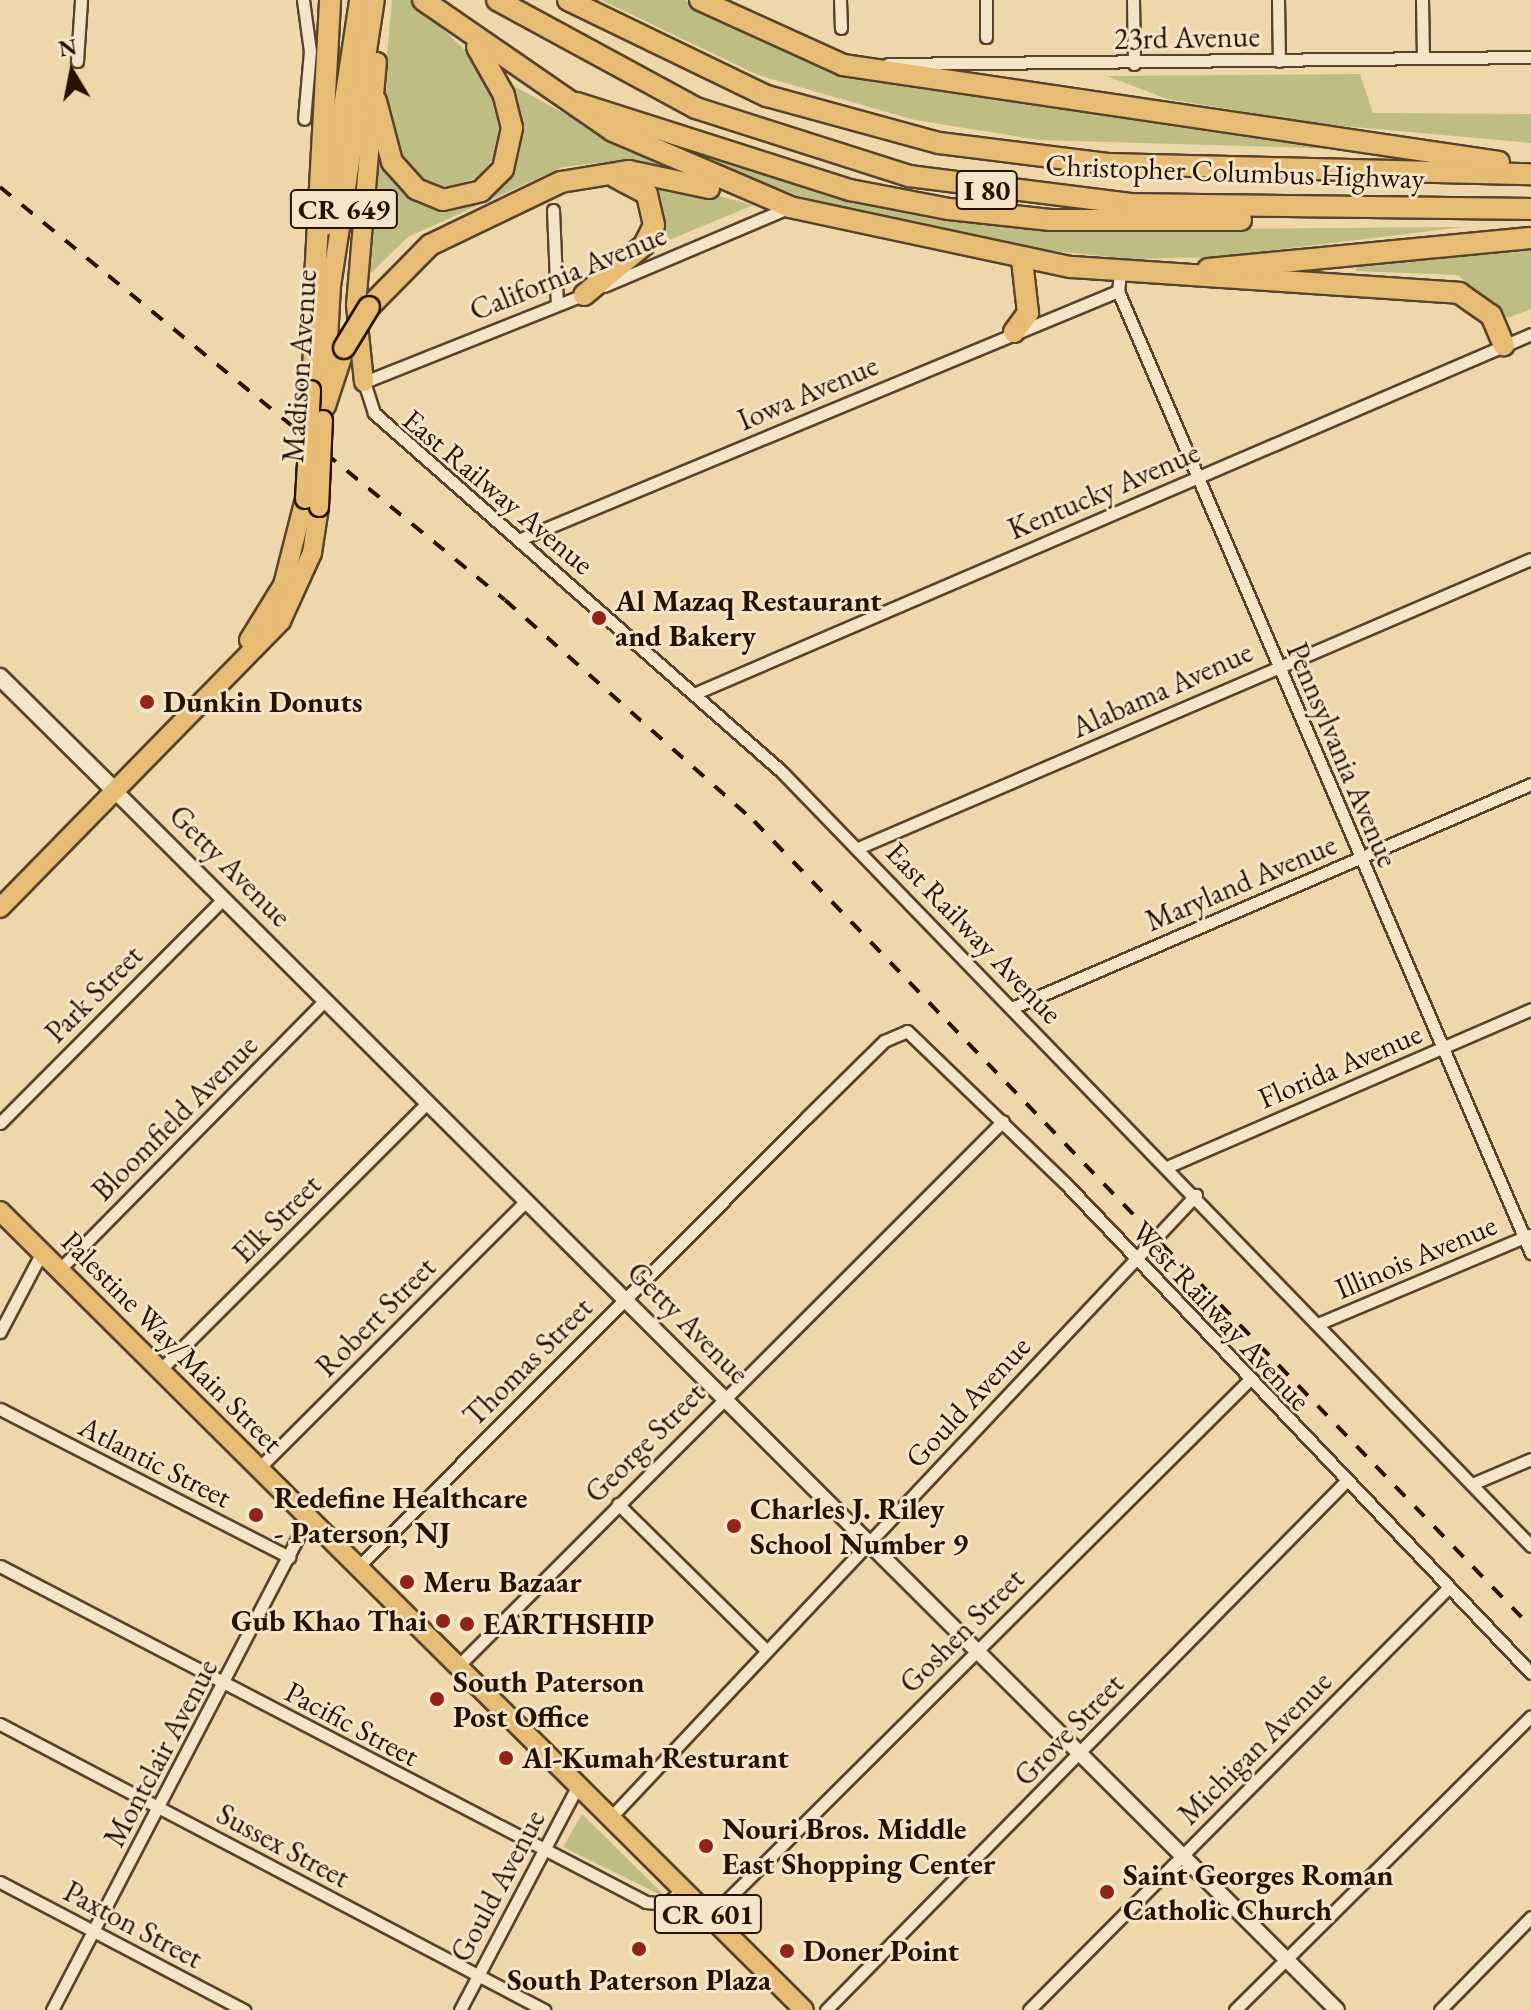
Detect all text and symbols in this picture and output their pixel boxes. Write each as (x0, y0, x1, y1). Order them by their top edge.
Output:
street label: 23rd Avenue (1114, 19, 1260, 57)
north arrow (32, 32, 112, 112)
text: N (56, 32, 79, 64)
street label: Christopher Columbus Highway (1045, 147, 1425, 197)
road number: I 80 (955, 166, 1019, 214)
road number: CR 649 (288, 185, 400, 233)
street label: California Avenue (464, 217, 672, 329)
street label: Madison Avenue (275, 268, 325, 464)
street label: Iowa Avenue (732, 347, 884, 439)
street label: East Railway Avenue (395, 402, 601, 582)
street label: Kentucky Avenue (1003, 434, 1205, 548)
place label: Al Mazaq Restaurant and Bakery (615, 583, 881, 654)
marker: Al Mazaq Restaurant and Bakery (590, 609, 608, 627)
street label: Alabama Avenue (1066, 634, 1258, 746)
street label: Pennsylvania Avenue (1279, 637, 1405, 873)
place label: Dunkin Donuts (163, 684, 362, 720)
marker: Dunkin Donuts (138, 693, 156, 711)
street label: Getty Avenue (162, 798, 298, 934)
street label: Maryland Avenue (1140, 827, 1342, 939)
street label: East Railway Avenue (878, 835, 1070, 1031)
street label: Park Street (38, 938, 150, 1050)
street label: Florida Avenue (1253, 1015, 1427, 1117)
street label: Bloomfield Avenue (85, 1028, 265, 1208)
street label: Elk Street (225, 1167, 329, 1271)
street label: Illinois Avenue (1330, 1207, 1502, 1307)
street label: West Railway Avenue (1124, 1214, 1318, 1418)
street label: Palestine Way/Main Street (54, 1224, 290, 1460)
street label: Robert Street (309, 1250, 443, 1384)
street label: Getty Avenue (620, 1255, 756, 1391)
street label: Thomas Street (456, 1290, 600, 1434)
street label: Gould Avenue (898, 1329, 1038, 1475)
street label: George Street (578, 1376, 712, 1510)
street label: Atlantic Street (73, 1408, 237, 1516)
place label: Redefine Healthcare - Paterson, NJ (274, 1480, 528, 1550)
place label: Charles J. Riley School Number 9 (750, 1491, 968, 1562)
marker: Redefine Healthcare - Paterson, NJ (245, 1504, 267, 1526)
marker: Charles J. Riley School Number 9 (725, 1517, 743, 1535)
street label: Goshen Street (892, 1561, 1032, 1701)
place label: Meru Bazaar (423, 1564, 582, 1600)
marker: Meru Bazaar (398, 1573, 416, 1591)
place label: Gub Khao Thai (231, 1603, 427, 1639)
place label: EARTHSHIP (483, 1606, 654, 1642)
marker: Gub Khao Thai (434, 1612, 452, 1630)
marker: EARTHSHIP (458, 1615, 476, 1633)
street label: Montclair Avenue (96, 1653, 226, 1853)
place label: South Paterson Post Office (453, 1664, 645, 1734)
street label: Michigan Avenue (1171, 1664, 1339, 1832)
street label: Grove Street (1007, 1666, 1131, 1794)
street label: Pacific Street (279, 1674, 425, 1774)
marker: South Paterson Post Office (428, 1690, 446, 1708)
place label: Al-Kumah Resturant (522, 1740, 789, 1776)
marker: Al-Kumah Resturant (497, 1749, 515, 1767)
street label: Sussex Street (210, 1796, 356, 1896)
street label: Gould Avenue (443, 1804, 553, 1968)
place label: Nouri Bros. Middle East Shopping Center (722, 1811, 996, 1882)
marker: Nouri Bros. Middle East Shopping Center (697, 1837, 715, 1855)
place label: Saint Georges Roman Catholic Church (1123, 1857, 1394, 1928)
street label: Paxton Street (57, 1873, 209, 1977)
marker: Saint Georges Roman Catholic Church (1098, 1883, 1116, 1901)
road number: CR 601 (652, 1890, 764, 1938)
place label: Doner Point (803, 1933, 959, 1969)
marker: South Paterson Plaza (630, 1940, 648, 1958)
marker: Doner Point (778, 1942, 796, 1960)
place label: South Paterson Plaza (507, 1962, 771, 1998)

